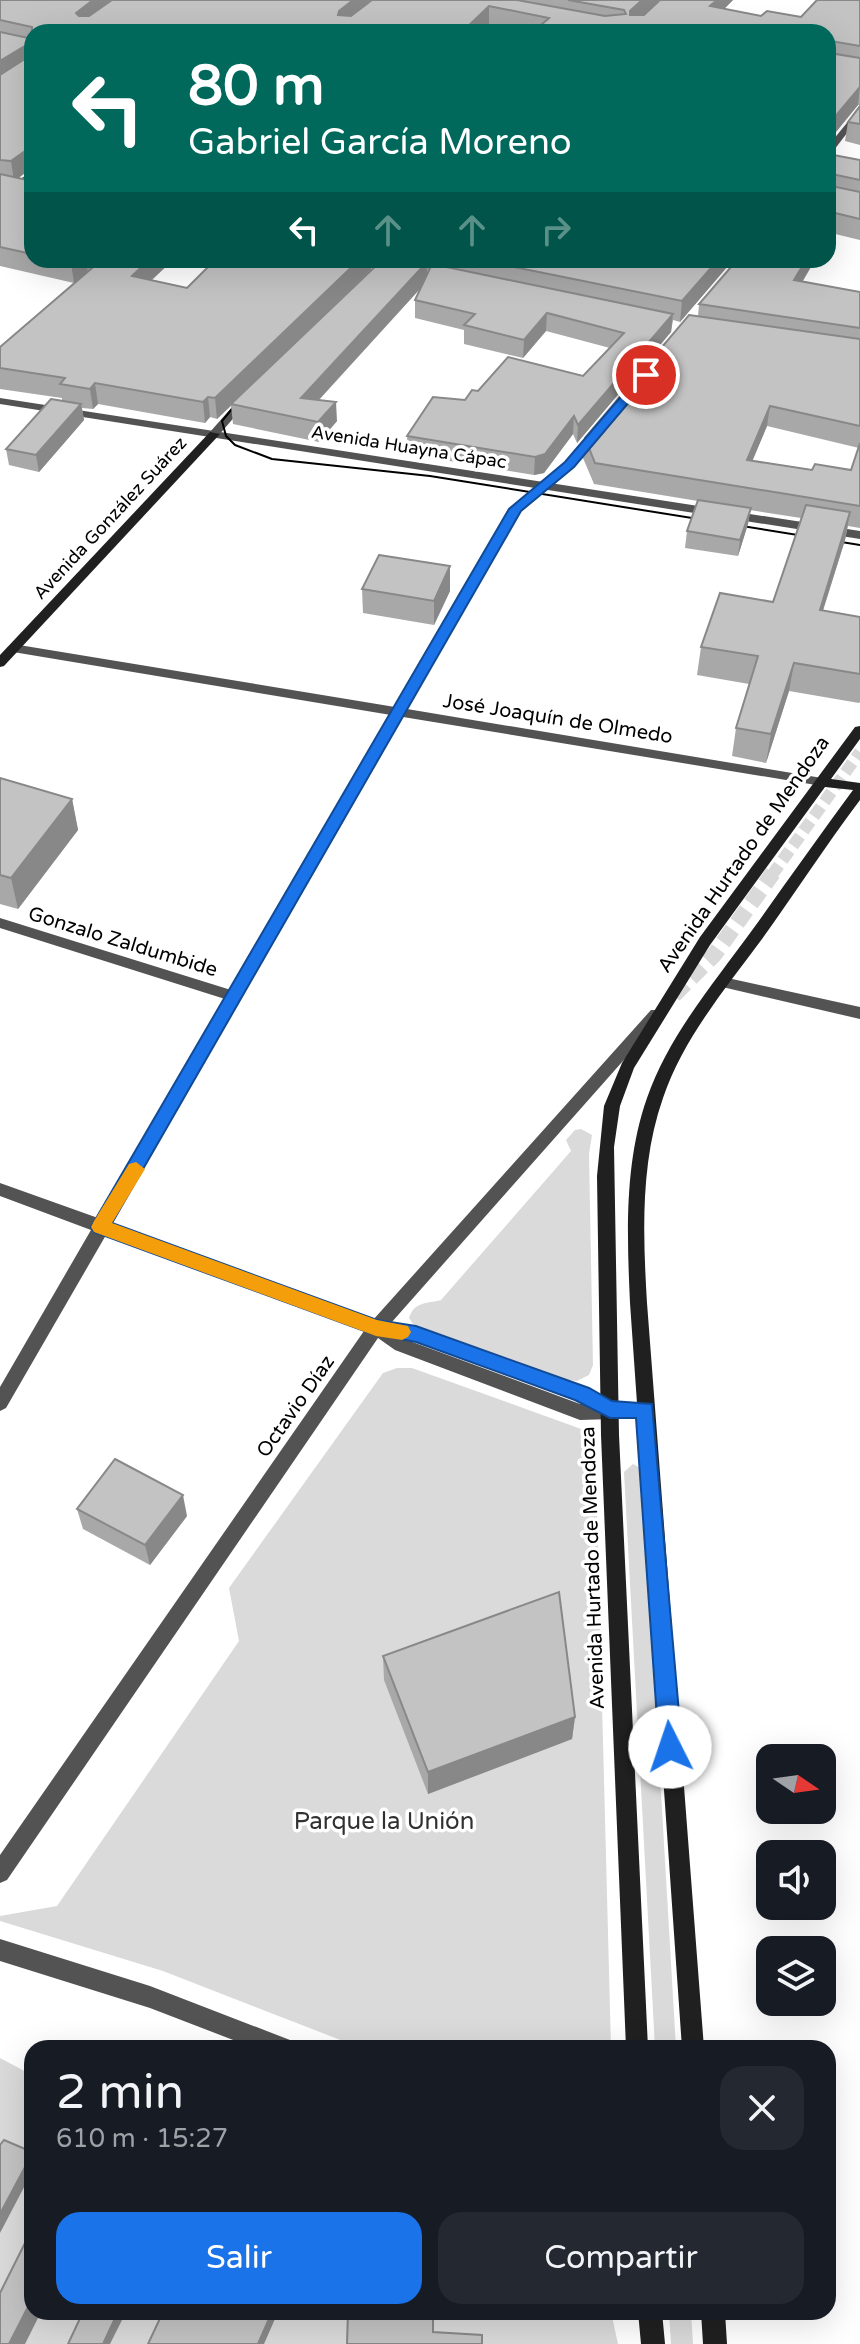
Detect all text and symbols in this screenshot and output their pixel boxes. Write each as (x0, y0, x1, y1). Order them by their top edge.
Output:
text: 80 m (188, 53, 324, 120)
icon: left (56, 56, 160, 160)
text: Gabriel García Moreno (188, 121, 572, 164)
icon: left (282, 208, 326, 252)
icon: ahead (366, 208, 410, 252)
icon: ahead (450, 208, 494, 252)
icon: right (534, 208, 578, 252)
pin (612, 341, 680, 409)
icon: arrive (624, 353, 668, 397)
street label: Avenida Huayna Cápac (310, 421, 508, 473)
street label: Avenida González Suárez (29, 432, 191, 604)
street label: José Joaquín de Olmedo (441, 689, 674, 749)
street label: Avenida Hurtado de Mendoza (653, 732, 835, 978)
street label: Gonzalo Zaldumbide (25, 902, 220, 982)
street label: Octavio Díaz (252, 1351, 340, 1462)
street label: Avenida Hurtado de Mendoza (576, 1426, 610, 1710)
position arrow (628, 1705, 712, 1789)
north arrow (756, 1744, 836, 1824)
map controls (756, 1744, 836, 2016)
park label: Parque la Unión (294, 1807, 474, 1836)
button: sound (756, 1840, 836, 1920)
button: layers (756, 1936, 836, 2016)
text: 2 min (56, 2064, 184, 2122)
button: close (720, 2066, 804, 2150)
text: 610 m · 15:27 (56, 2123, 228, 2154)
button: Salir (56, 2212, 422, 2304)
button: Compartir (438, 2212, 804, 2304)

